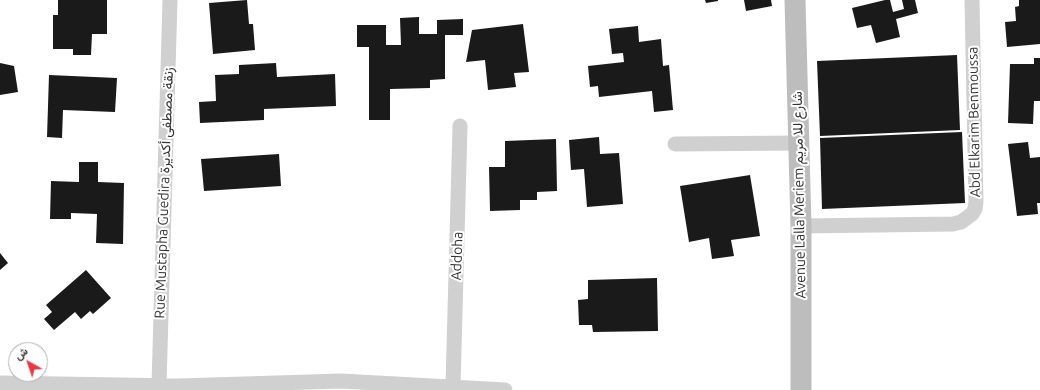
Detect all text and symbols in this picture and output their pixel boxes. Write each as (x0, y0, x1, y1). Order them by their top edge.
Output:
street label: Abd Elkarim Benmoussa (964, 47, 984, 197)
street label: Rue Mustapha Guedira زنقة مصطفى أكديرة (151, 67, 177, 319)
street label: Avenue Lalla Meriem شارع للا مريم (789, 91, 809, 299)
street label: Addoha (448, 231, 466, 281)
north arrow (8, 342, 48, 382)
text: ش (12, 345, 30, 362)

